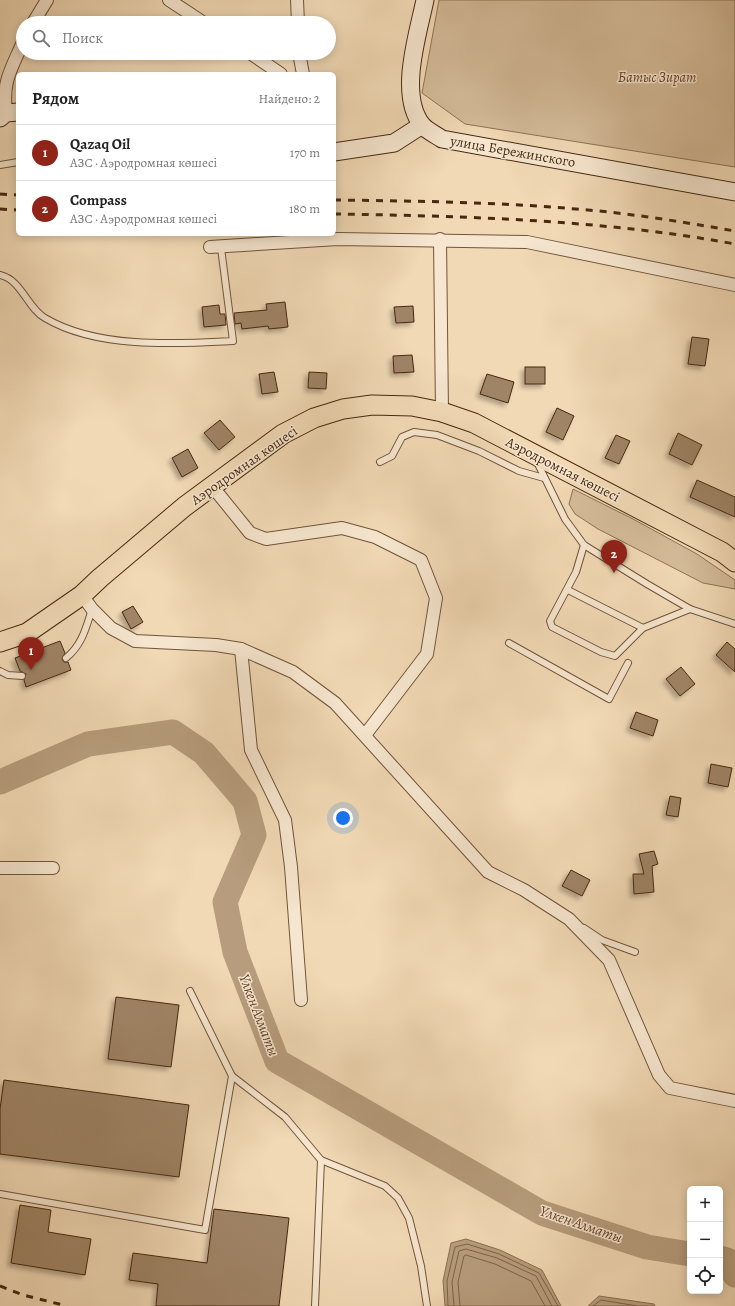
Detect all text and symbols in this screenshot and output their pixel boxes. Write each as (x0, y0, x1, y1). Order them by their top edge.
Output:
search box (16, 16, 336, 60)
icon: search (30, 27, 52, 49)
text: Поиск (62, 28, 103, 48)
park label: Батыс Зират (618, 68, 696, 87)
text: Рядом (32, 87, 79, 110)
text: Найдено: 2 (259, 90, 320, 107)
street label: улица Бережинского (448, 131, 577, 172)
text: Qazaq Oil (70, 134, 130, 154)
text: 1 (43, 144, 47, 161)
text: 170 m (290, 144, 320, 161)
text: АЗС · Аэродромная көшесі (70, 154, 217, 171)
text: Compass (70, 190, 127, 210)
text: 2 (42, 200, 48, 217)
text: 180 m (289, 200, 320, 217)
text: АЗС · Аэродромная көшесі (70, 210, 217, 227)
street label: Аэродромная көшесі (186, 422, 301, 510)
street label: Аэродромная көшесі (501, 432, 623, 506)
pin: 2 (601, 540, 627, 573)
pin: 1 (18, 637, 44, 670)
your location (333, 808, 353, 828)
water label: Үлкен Алматы (234, 971, 284, 1059)
map controls (687, 1186, 723, 1294)
button: + (687, 1186, 723, 1222)
water label: Үлкен Алматы (537, 1201, 625, 1247)
button: − (687, 1222, 723, 1258)
button: locate (687, 1258, 723, 1294)

